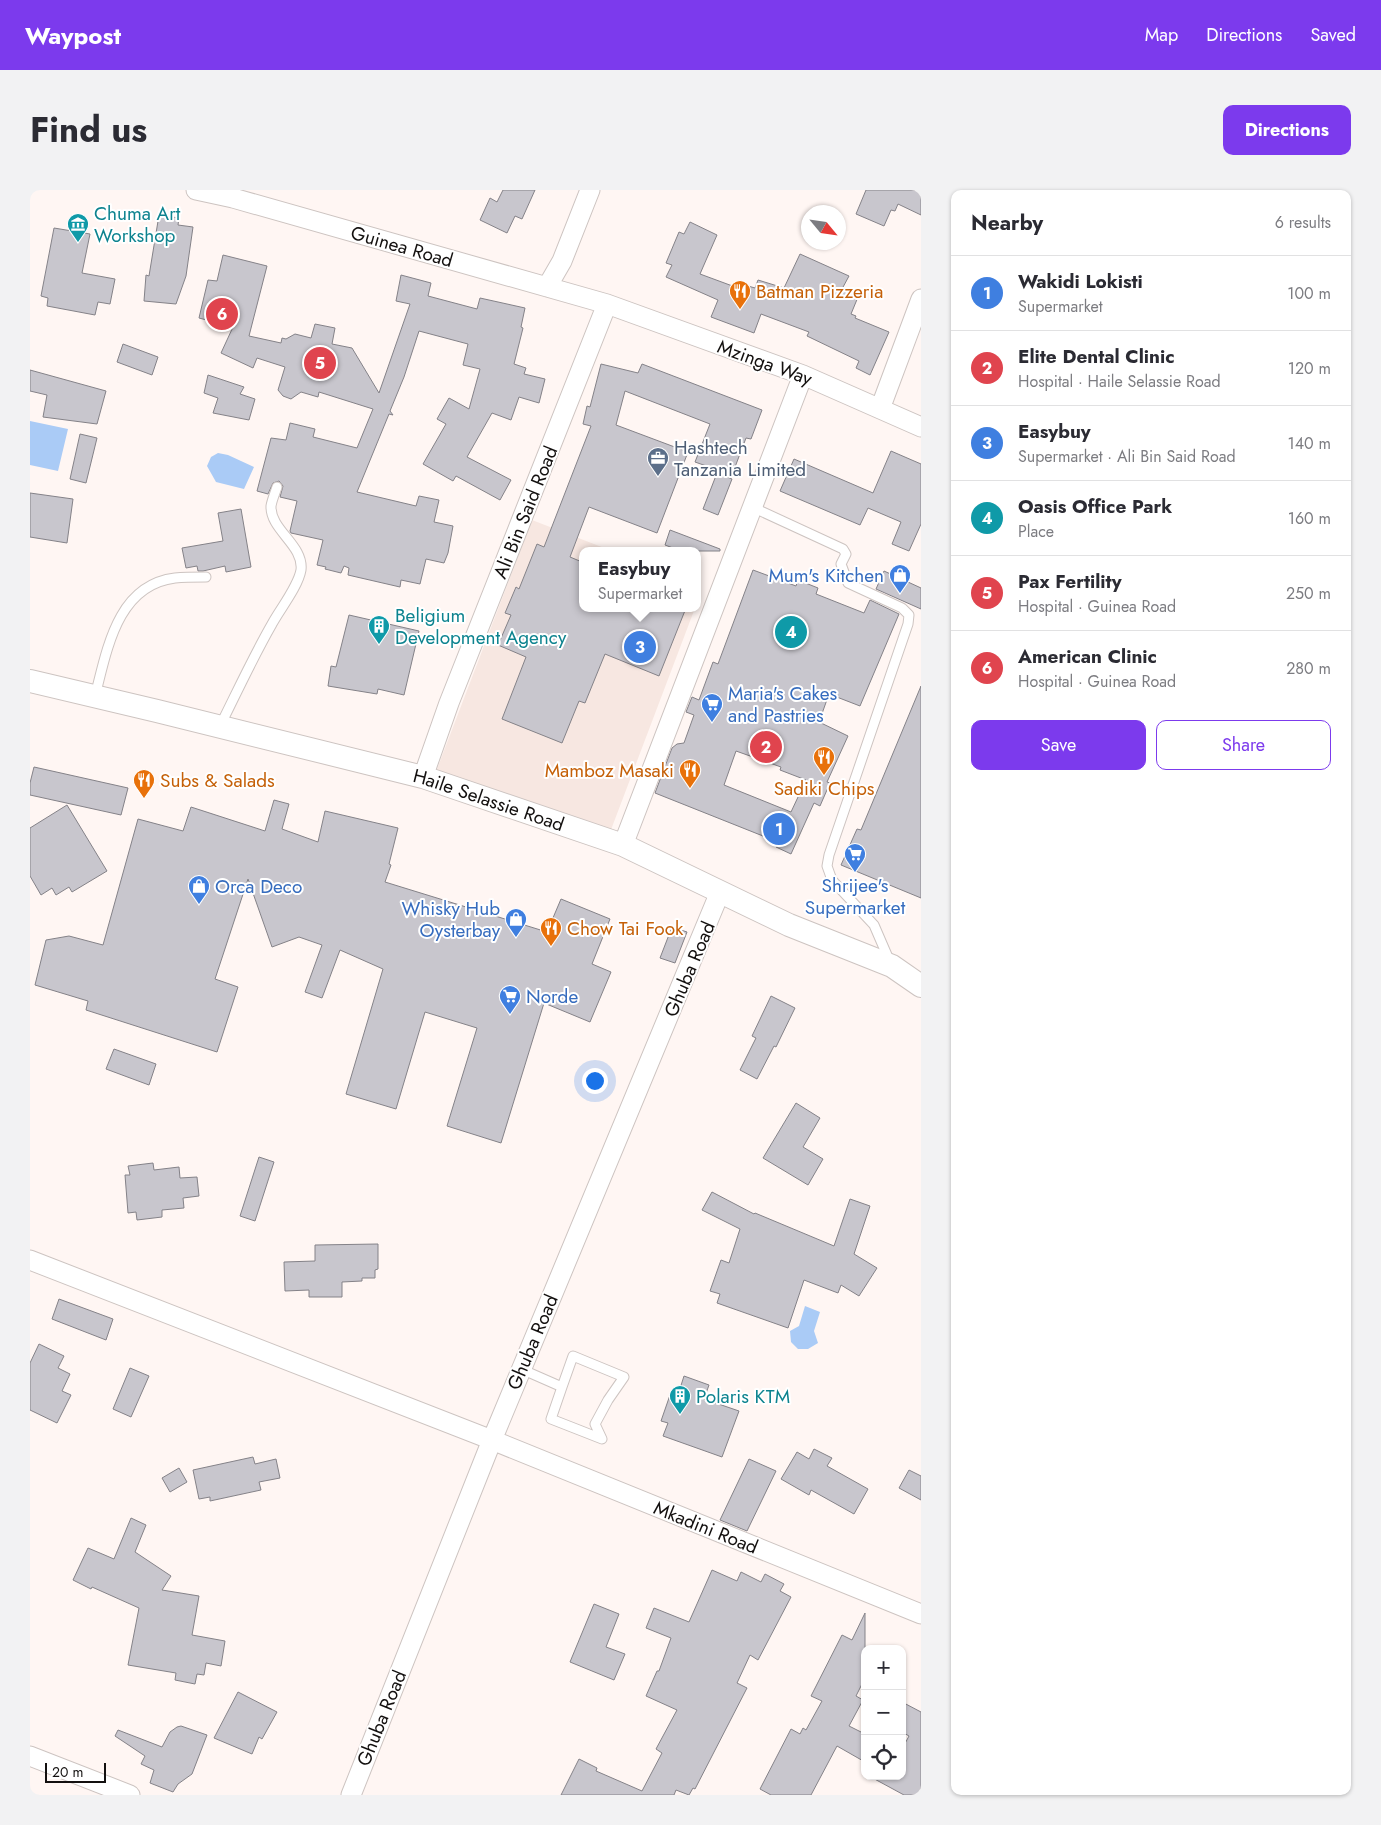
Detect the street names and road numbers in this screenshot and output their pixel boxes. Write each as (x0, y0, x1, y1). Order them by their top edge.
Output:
street label: Guinea Road (348, 219, 456, 274)
street label: Mzinga Way (714, 333, 817, 392)
street label: Ali Bin Said Road (487, 442, 564, 583)
street label: Haile Selassie Road (410, 762, 568, 838)
street label: Ghuba Road (657, 917, 722, 1021)
street label: Ghuba Road (500, 1290, 565, 1394)
street label: Mkadini Road (650, 1494, 762, 1561)
street label: Ghuba Road (350, 1666, 413, 1770)

